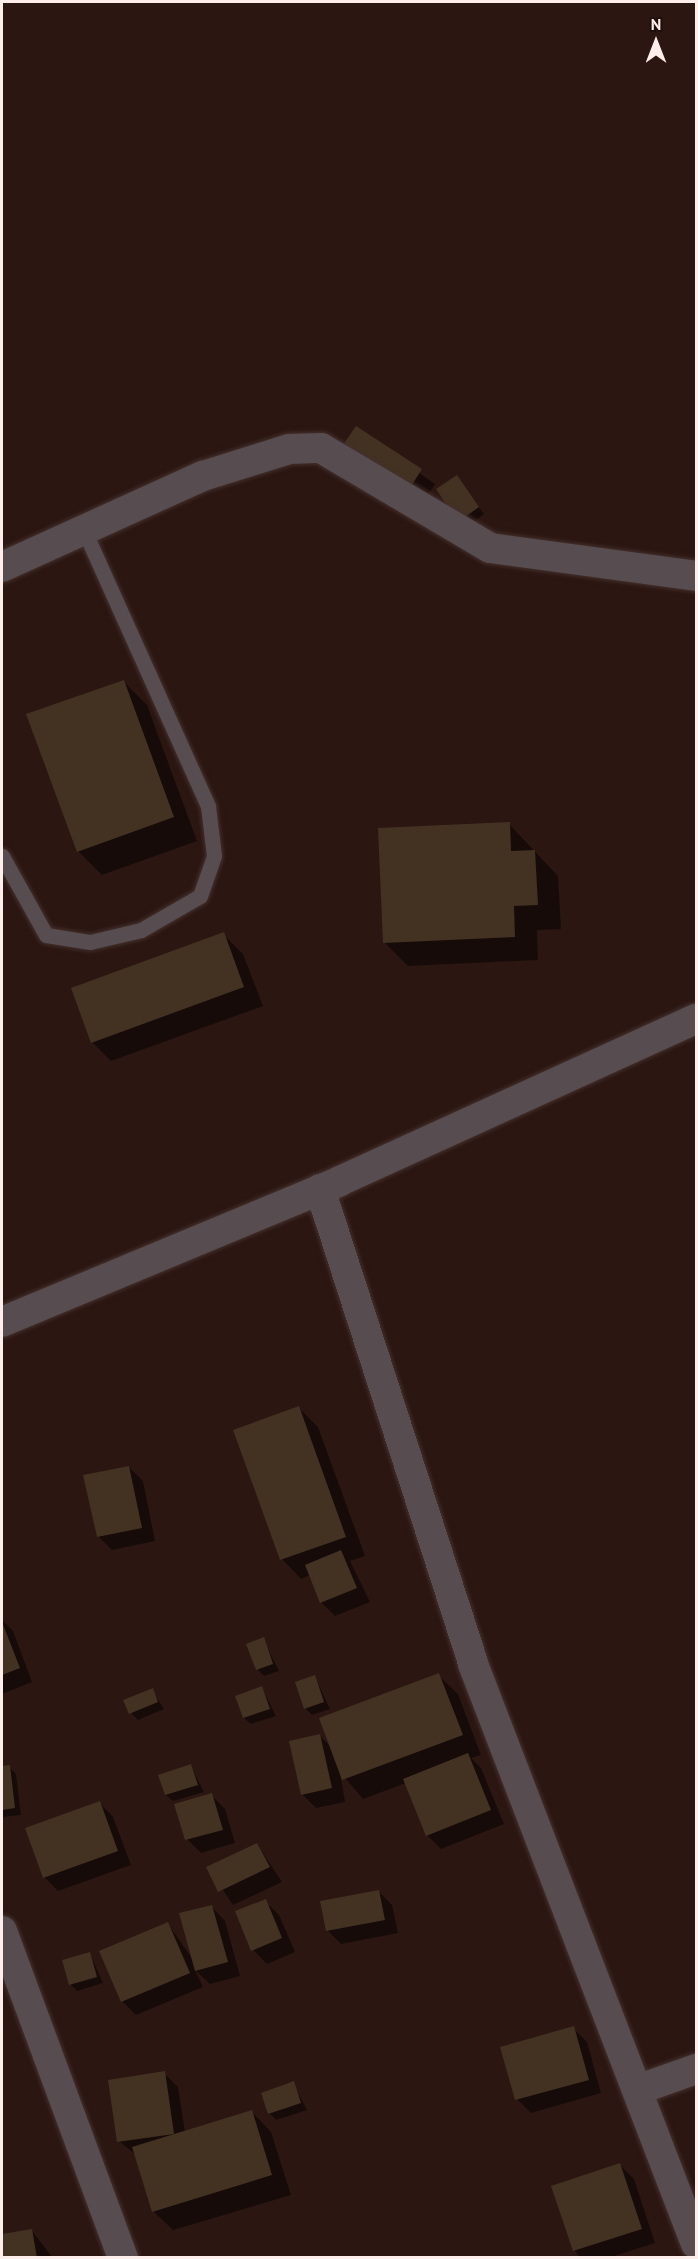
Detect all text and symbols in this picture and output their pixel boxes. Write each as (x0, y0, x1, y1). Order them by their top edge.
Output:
north arrow (626, 12, 686, 72)
text: N (651, 14, 661, 34)

